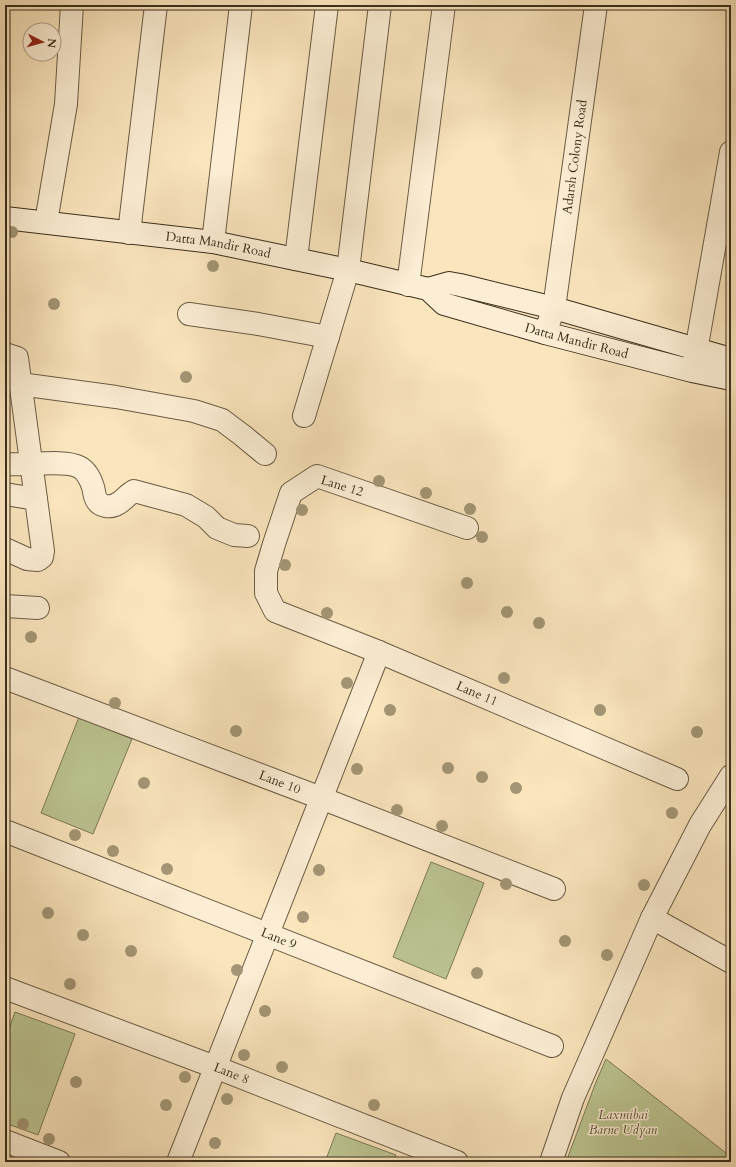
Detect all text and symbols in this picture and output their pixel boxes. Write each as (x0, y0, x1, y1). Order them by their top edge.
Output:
north arrow (22, 22, 62, 62)
text: N (43, 37, 59, 49)
street label: Adarsh Colony Road (558, 99, 592, 215)
street label: Datta Mandir Road (165, 228, 272, 263)
street label: Datta Mandir Road (523, 319, 630, 363)
street label: Lane 12 (319, 471, 366, 501)
street label: Lane 11 (453, 677, 500, 711)
street label: Lane 10 (256, 766, 304, 799)
street label: Lane 9 (258, 923, 299, 954)
street label: Lane 8 (211, 1058, 252, 1089)
park label: Laxmibai Barne Udyan (589, 1106, 658, 1139)

